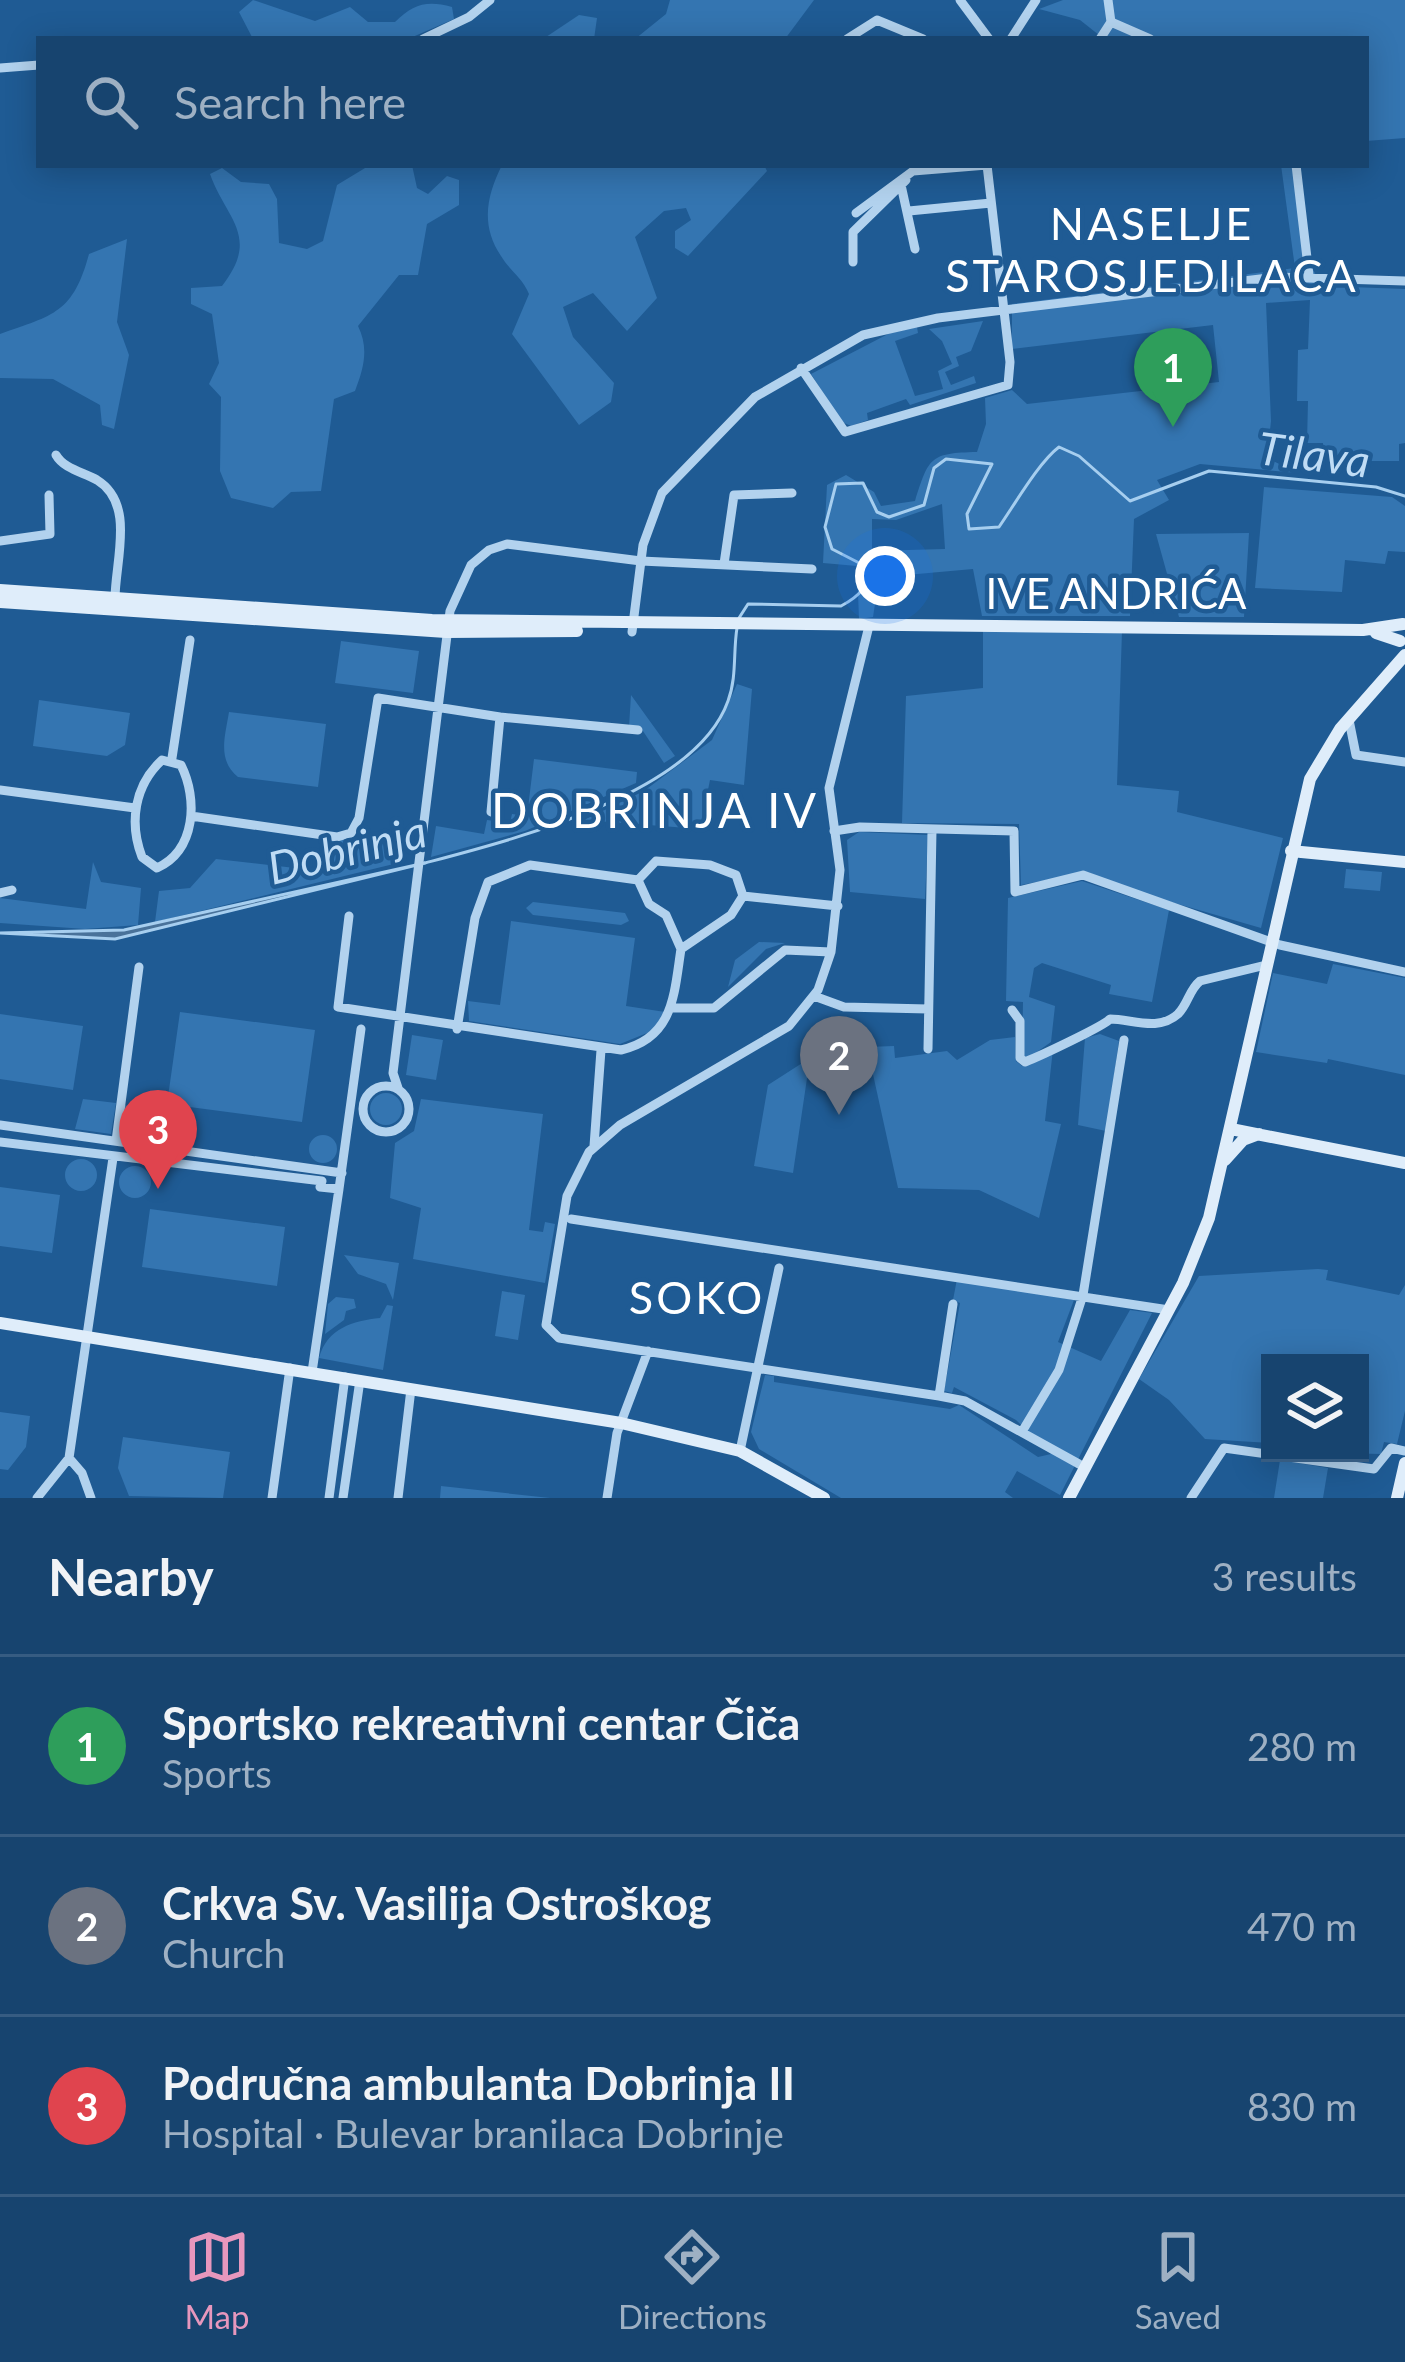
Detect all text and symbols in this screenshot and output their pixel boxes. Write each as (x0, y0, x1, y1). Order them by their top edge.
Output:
search box (36, 36, 1369, 168)
icon: search (78, 69, 144, 135)
text: Search here (174, 75, 406, 129)
district label: NASELJE STAROSJEDILACA (945, 196, 1359, 302)
pin: 1 (1134, 328, 1212, 427)
water label: Tilava (1255, 420, 1373, 488)
your location (855, 546, 915, 606)
street label: IVE ANDRIĆA (986, 568, 1247, 618)
district label: DOBRINJA IV (491, 781, 819, 838)
water label: Dobrinja (262, 803, 432, 895)
pin: 2 (800, 1016, 878, 1115)
pin: 3 (119, 1090, 197, 1189)
district label: SOKO (629, 1270, 765, 1324)
map controls (1261, 1354, 1369, 1462)
button: layers (1261, 1354, 1369, 1462)
text: Nearby (48, 1546, 214, 1607)
text: 3 results (1212, 1553, 1357, 1599)
text: Sportsko rekreativni centar Čiča (162, 1696, 800, 1750)
text: 1 (76, 1723, 98, 1769)
text: 280 m (1247, 1723, 1357, 1769)
text: Sports (162, 1750, 272, 1796)
text: Crkva Sv. Vasilija Ostroškog (162, 1876, 712, 1930)
text: 2 (76, 1903, 98, 1949)
text: 470 m (1247, 1903, 1357, 1949)
text: Church (162, 1930, 285, 1976)
text: Područna ambulanta Dobrinja II (162, 2056, 795, 2110)
text: 3 (76, 2083, 98, 2129)
text: 830 m (1247, 2083, 1357, 2129)
text: Hospital · Bulevar branilaca Dobrinje (162, 2110, 784, 2156)
tab: Map (184, 2224, 250, 2336)
tab: Directions (618, 2224, 767, 2336)
tab: Saved (1135, 2224, 1221, 2336)

